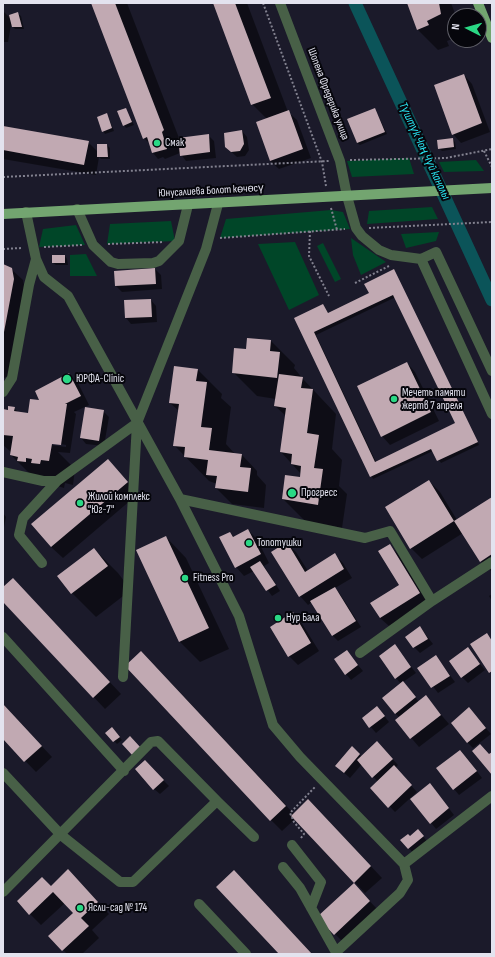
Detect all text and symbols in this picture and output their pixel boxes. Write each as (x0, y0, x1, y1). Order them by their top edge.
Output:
north arrow (447, 8, 487, 48)
text: N (449, 23, 462, 30)
street label: Шопена Фредерика улица (304, 46, 352, 142)
water label: Түштүк Чоң Чүй каналы (395, 100, 453, 202)
place label: Смак (165, 136, 184, 150)
marker: Смак (152, 138, 162, 148)
street label: Юнусалиева Болот көчөсү (158, 182, 264, 200)
place label: ЮРФА-Clinic (76, 372, 124, 386)
marker: ЮРФА-Clinic (61, 373, 73, 385)
place label: Мечеть памяти жертв 7 апреля (402, 386, 465, 412)
marker: Мечеть памяти жертв 7 апреля (389, 394, 399, 404)
place label: Прогресс (301, 486, 337, 500)
marker: Прогресс (286, 487, 298, 499)
place label: Жилой комплекс "Юг-7" (88, 490, 150, 516)
marker: Жилой комплекс "Юг-7" (75, 498, 85, 508)
place label: Топотушки (257, 536, 302, 550)
marker: Топотушки (244, 538, 254, 548)
place label: Fitness Pro (193, 571, 234, 585)
marker: Fitness Pro (180, 573, 190, 583)
place label: Нур Бала (286, 611, 319, 625)
marker: Нур Бала (273, 613, 283, 623)
place label: Ясли-сад № 174 (88, 901, 147, 915)
marker: Ясли-сад № 174 (75, 903, 85, 913)

